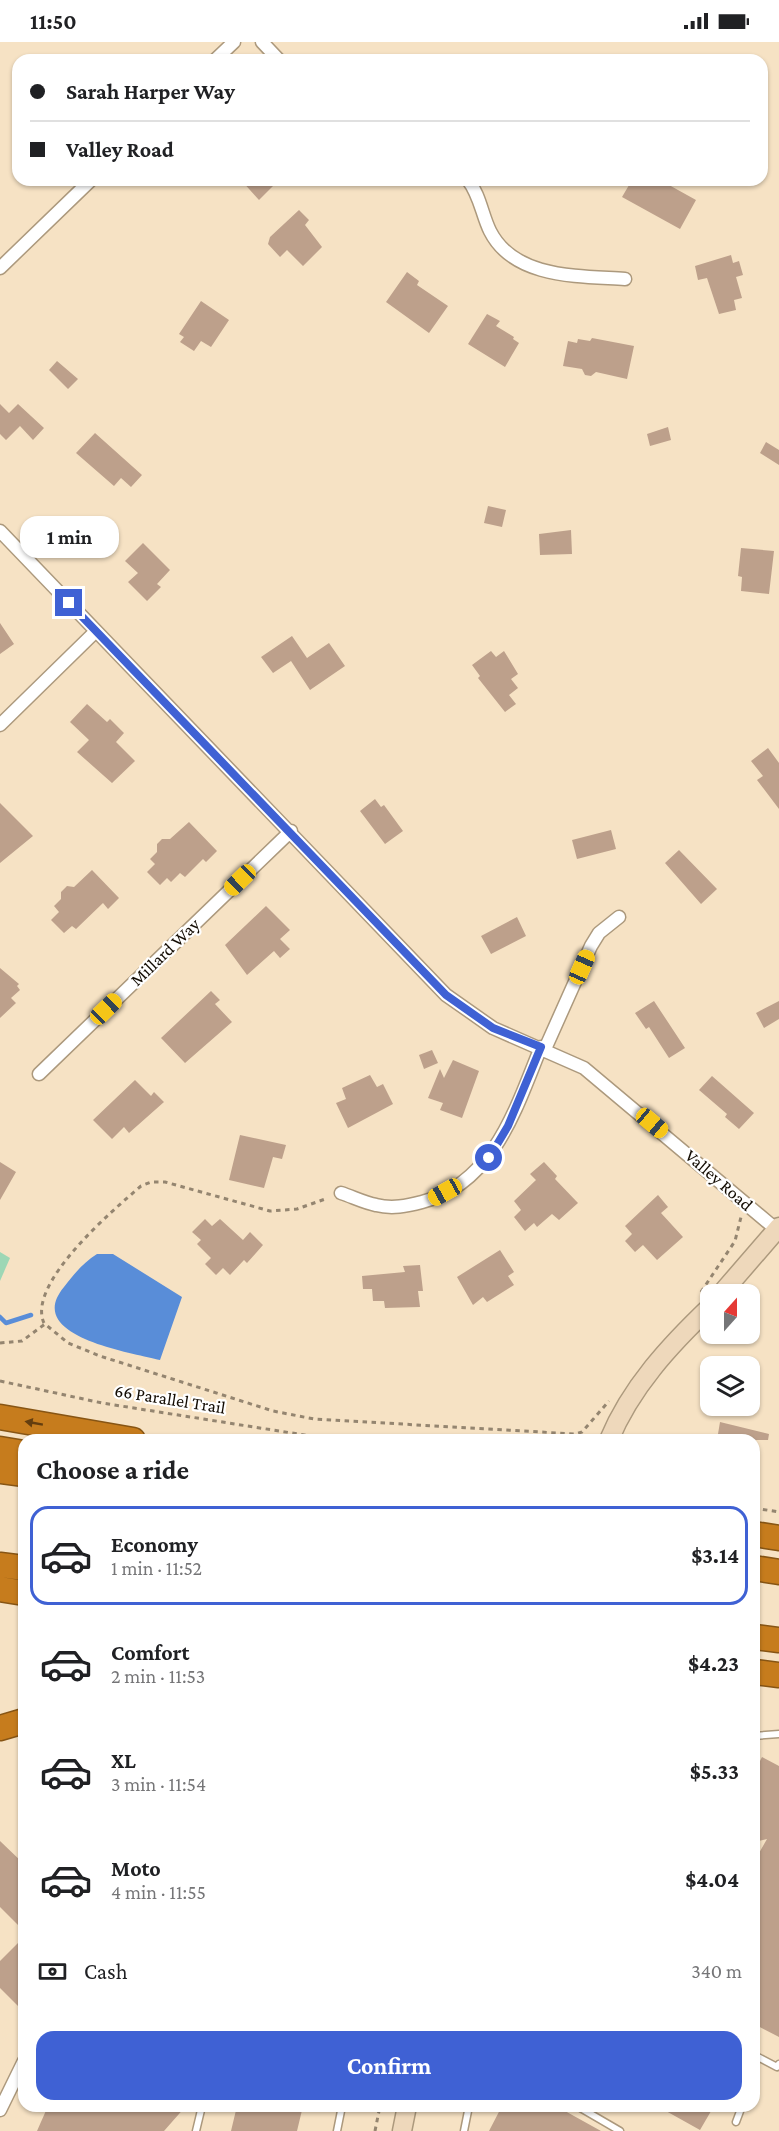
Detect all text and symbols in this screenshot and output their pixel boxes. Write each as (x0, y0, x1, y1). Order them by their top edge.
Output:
text: 11:50 (30, 9, 77, 34)
text: Sarah Harper Way (66, 79, 235, 104)
text: Valley Road (66, 137, 174, 162)
callout: 1 min (20, 516, 118, 558)
text: 1 min (47, 526, 92, 548)
route end (55, 589, 82, 616)
car (221, 861, 259, 899)
street label: Millard Way (126, 914, 204, 990)
car (566, 947, 598, 987)
car (87, 990, 125, 1028)
car (632, 1105, 672, 1141)
route start (475, 1144, 502, 1171)
street label: Valley Road (681, 1145, 757, 1215)
car (425, 1175, 465, 1209)
north arrow (700, 1284, 760, 1344)
map controls (700, 1284, 760, 1416)
button: layers (700, 1356, 760, 1416)
street label: 66 Parallel Trail (113, 1380, 227, 1418)
one-way arrow (24, 1418, 43, 1427)
text: Choose a ride (36, 1455, 189, 1485)
icon: car (39, 1529, 93, 1583)
text: Economy (111, 1532, 198, 1557)
text: $3.14 (691, 1543, 739, 1568)
text: 1 min · 11:52 (111, 1557, 202, 1579)
icon: car (39, 1637, 93, 1691)
text: Comfort (111, 1640, 189, 1665)
text: $4.23 (688, 1651, 739, 1676)
text: 2 min · 11:53 (111, 1665, 205, 1687)
icon: car (39, 1745, 93, 1799)
text: XL (111, 1748, 136, 1773)
text: $5.33 (690, 1759, 739, 1784)
text: 3 min · 11:54 (111, 1773, 206, 1795)
icon: car (39, 1853, 93, 1907)
text: Moto (111, 1856, 161, 1881)
text: $4.04 (685, 1867, 739, 1892)
text: 4 min · 11:55 (111, 1881, 206, 1903)
icon: cash (36, 1955, 69, 1988)
text: Cash (84, 1959, 128, 1984)
text: 340 m (691, 1960, 742, 1982)
button: Confirm (36, 2031, 742, 2100)

